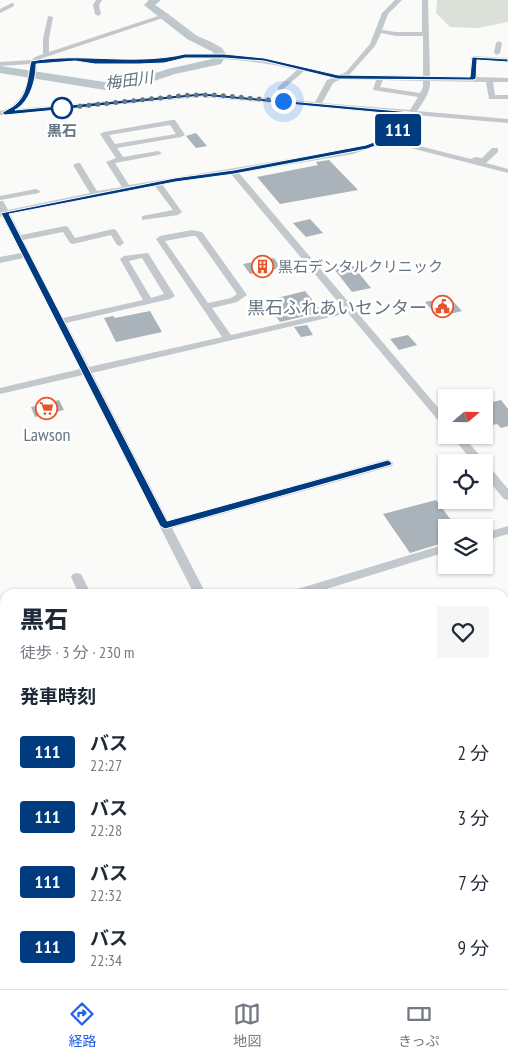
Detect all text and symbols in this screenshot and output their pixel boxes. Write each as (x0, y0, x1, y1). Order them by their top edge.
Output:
water label: 梅田川 (104, 66, 156, 93)
your location (271, 89, 296, 114)
marker: 黒石 (51, 97, 73, 119)
line badge: 111 (369, 114, 427, 146)
text: 111 (385, 118, 411, 141)
place label: 黒石 (47, 121, 77, 140)
building icon: 黒石デンタルクリニック (250, 254, 274, 278)
place label: 黒石デンタルクリニック (278, 257, 443, 276)
public building icon: 黒石ふれあいセンター (431, 295, 455, 319)
place label: 黒石ふれあいセンター (247, 296, 427, 319)
north arrow (438, 389, 492, 444)
map controls (438, 389, 493, 574)
supermarket icon: Lawson (35, 397, 59, 421)
place label: Lawson (24, 423, 70, 446)
button: locate (438, 454, 493, 509)
button: layers (438, 519, 493, 574)
text: 黒石 (20, 604, 68, 635)
button: heart (437, 606, 489, 658)
text: 徒歩 · 3 分 · 230 m (20, 642, 134, 662)
text: 発車時刻 (20, 684, 96, 708)
text: バス (90, 731, 128, 755)
text: 111 (35, 740, 60, 763)
text: 2 分 (457, 741, 489, 765)
text: 22:27 (90, 755, 122, 775)
text: バス (90, 796, 128, 820)
text: 111 (35, 805, 60, 828)
text: 3 分 (457, 806, 489, 830)
text: 22:28 (90, 820, 122, 840)
text: バス (90, 861, 128, 885)
text: 111 (35, 870, 60, 893)
text: 7 分 (458, 871, 489, 895)
text: 22:32 (90, 885, 122, 905)
text: バス (90, 926, 128, 950)
text: 111 (35, 935, 60, 958)
text: 9 分 (457, 936, 489, 960)
text: 22:34 (90, 950, 122, 970)
tab: 経路 (68, 1000, 96, 1050)
tab: 地図 (233, 1000, 261, 1050)
tab: きっぷ (398, 1000, 440, 1050)

